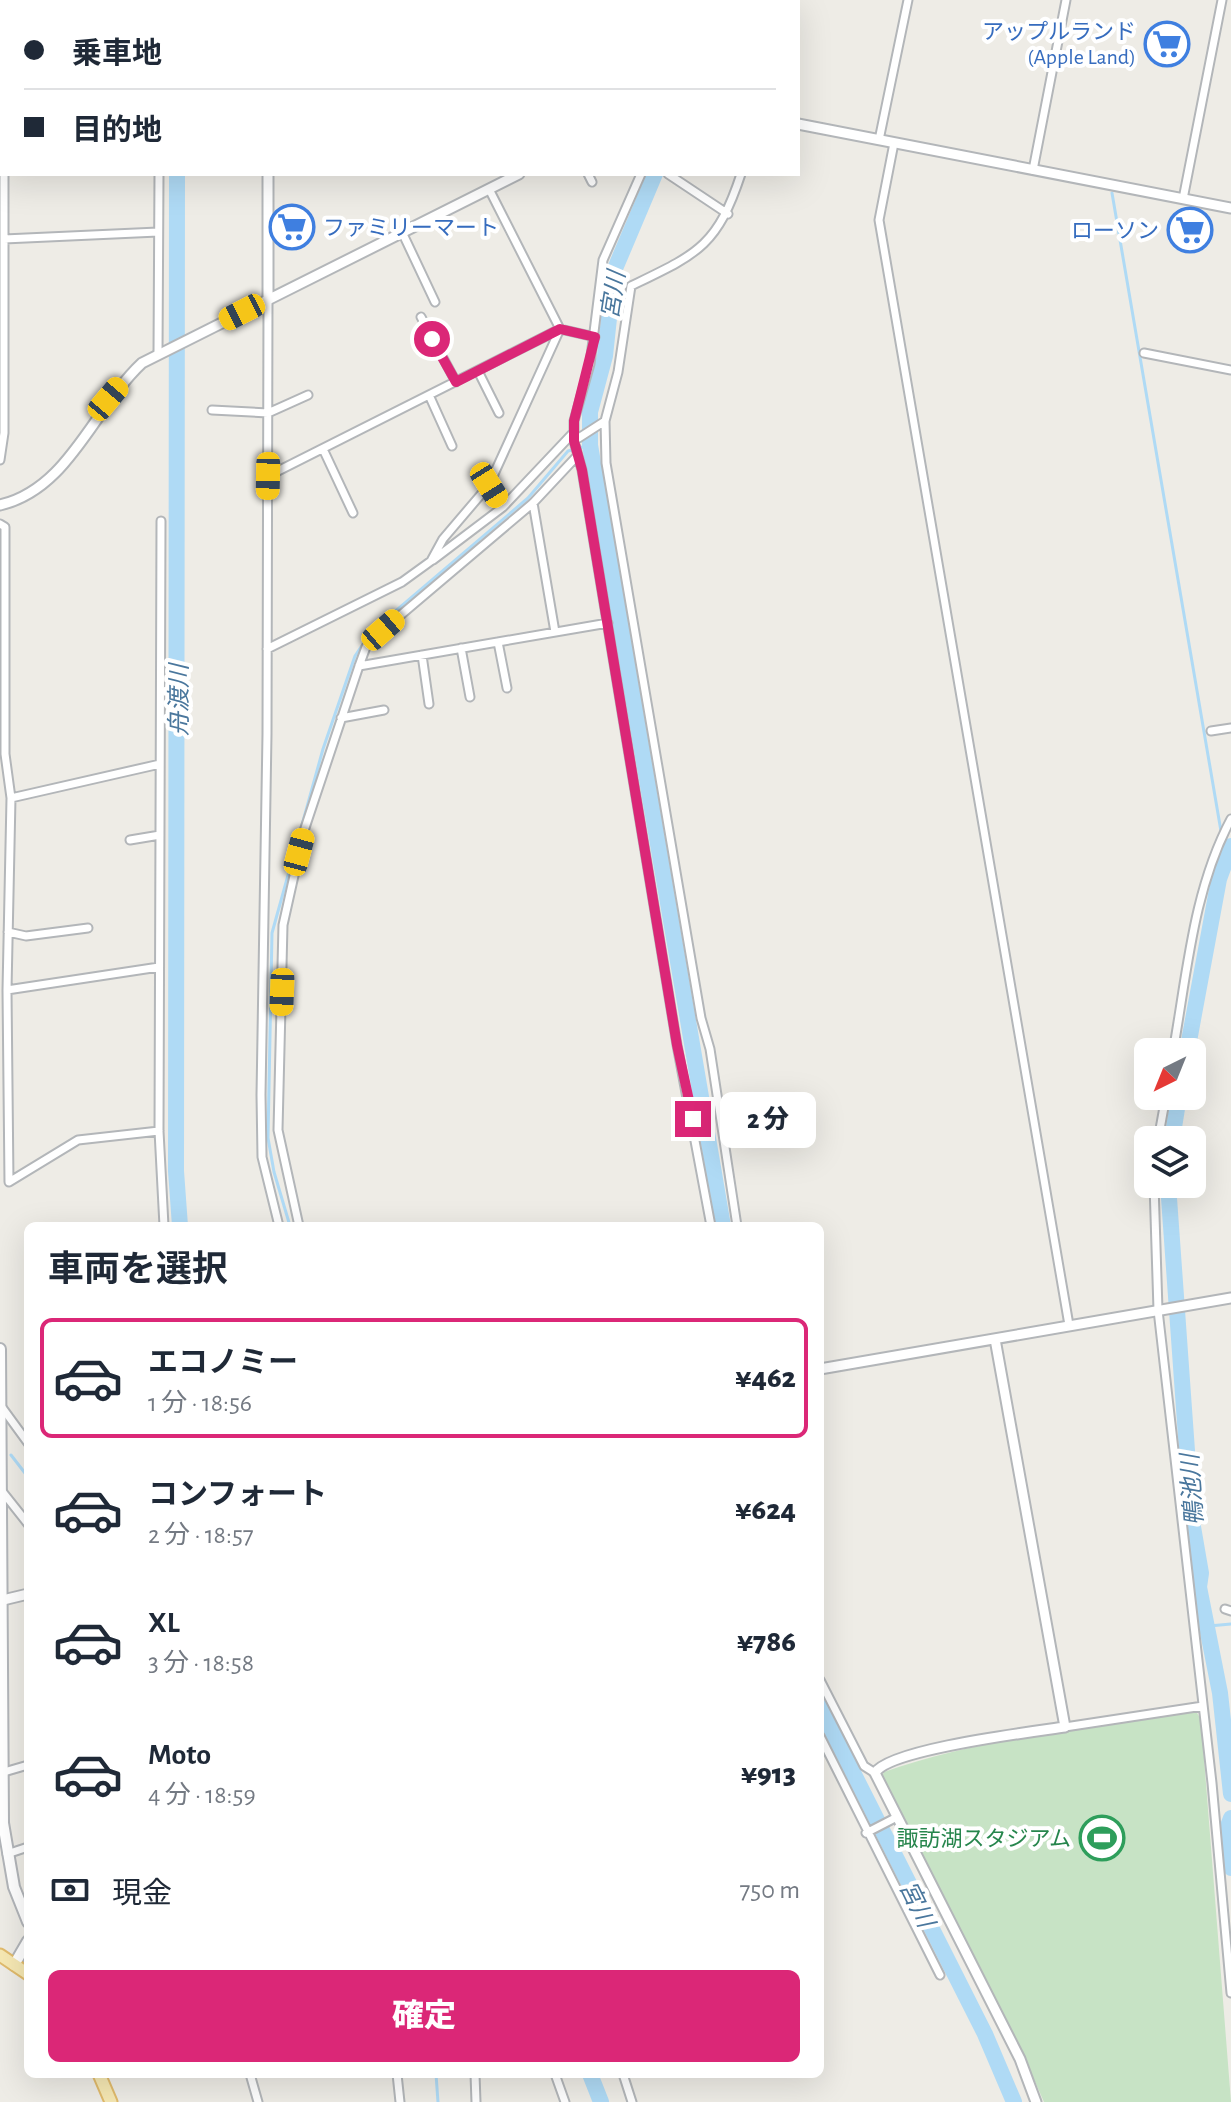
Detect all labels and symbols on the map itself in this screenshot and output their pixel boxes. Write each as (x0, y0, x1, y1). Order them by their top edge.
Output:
place label: アップルランド (Apple Land) (982, 20, 1136, 68)
supermarket icon: アップルランド (Apple Land) (1143, 20, 1191, 68)
supermarket icon: ファミリーマート (268, 203, 316, 251)
supermarket icon: ローソン (1166, 206, 1214, 254)
place label: ファミリーマート (323, 217, 499, 239)
place label: ローソン (1071, 220, 1159, 242)
water label: 宮川 (596, 266, 630, 321)
car (215, 290, 269, 334)
route start (414, 321, 450, 357)
car (83, 373, 133, 425)
car (256, 452, 280, 500)
car (466, 458, 512, 512)
car (357, 605, 409, 655)
water label: 舟渡川 (166, 661, 192, 736)
car (281, 826, 317, 878)
car (269, 968, 295, 1016)
north arrow (1134, 1038, 1206, 1110)
callout: 2 分 (721, 1091, 817, 1147)
route end (675, 1101, 711, 1137)
water label: 鴨池川 (1176, 1450, 1207, 1527)
sports icon: 諏訪湖スタジアム (1078, 1814, 1126, 1862)
place label: 諏訪湖スタジアム (897, 1827, 1071, 1850)
water label: 宮川 (895, 1877, 941, 1934)

